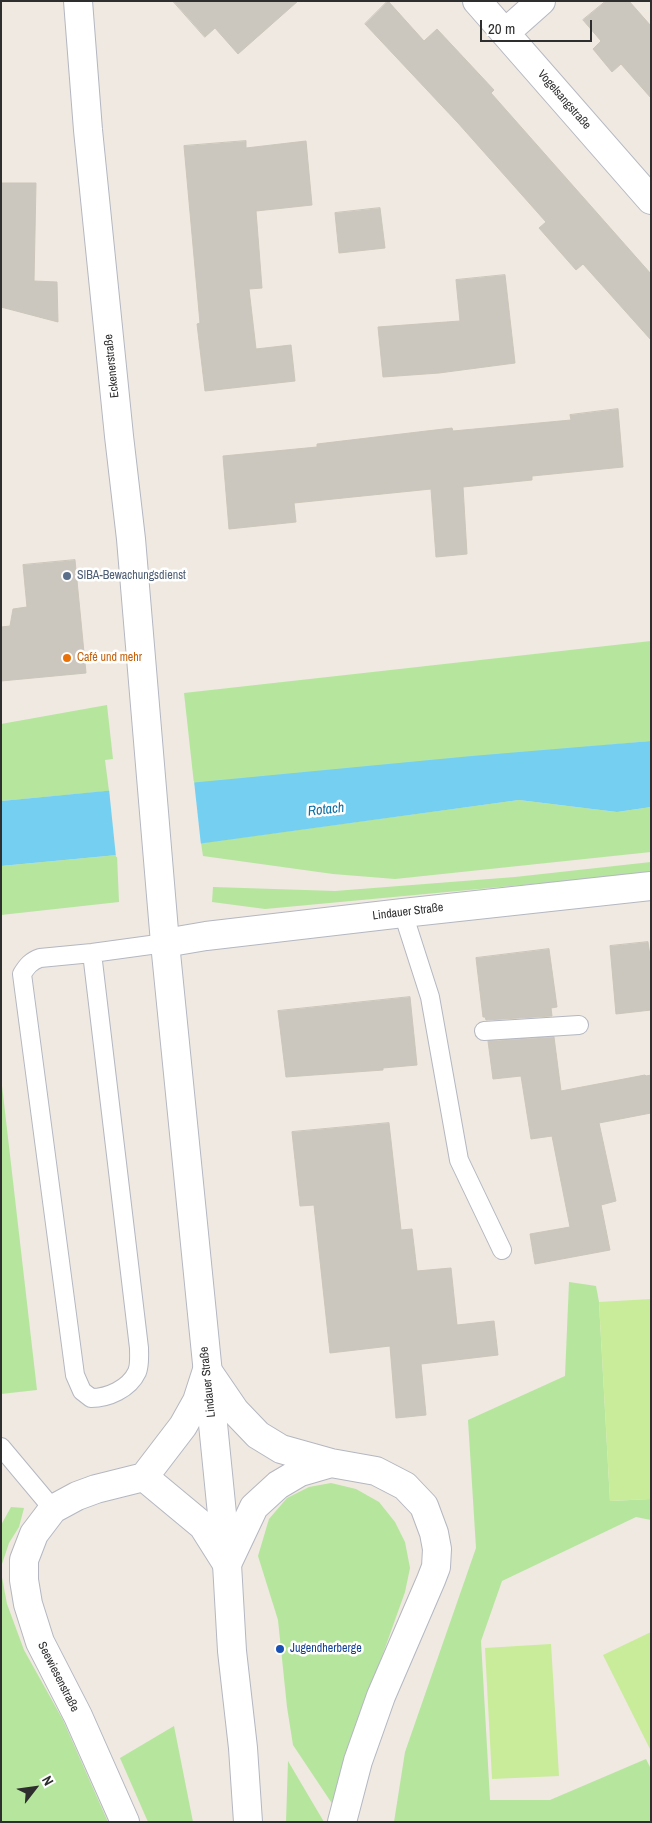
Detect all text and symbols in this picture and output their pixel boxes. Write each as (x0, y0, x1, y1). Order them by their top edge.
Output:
scale bar (482, 10, 594, 42)
text: 20 m (488, 18, 515, 39)
street label: Vogelsangstraße (534, 67, 594, 133)
street label: Eckenerstraße (101, 333, 123, 399)
place label: SIBA-Bewachungsdienst (77, 569, 186, 583)
marker: SIBA-Bewachungsdienst (61, 570, 73, 582)
place label: Café und mehr (77, 651, 142, 665)
marker: Café und mehr (61, 652, 73, 664)
water label: Rotach (307, 800, 345, 820)
street label: Lindauer Straße (372, 901, 444, 923)
street label: Lindauer Straße (197, 1346, 219, 1418)
street label: Seewiesenstraße (34, 1640, 82, 1714)
place label: Jugendherberge (290, 1642, 362, 1656)
marker: Jugendherberge (274, 1643, 286, 1655)
north arrow (10, 1763, 60, 1813)
text: N (38, 1772, 58, 1789)

